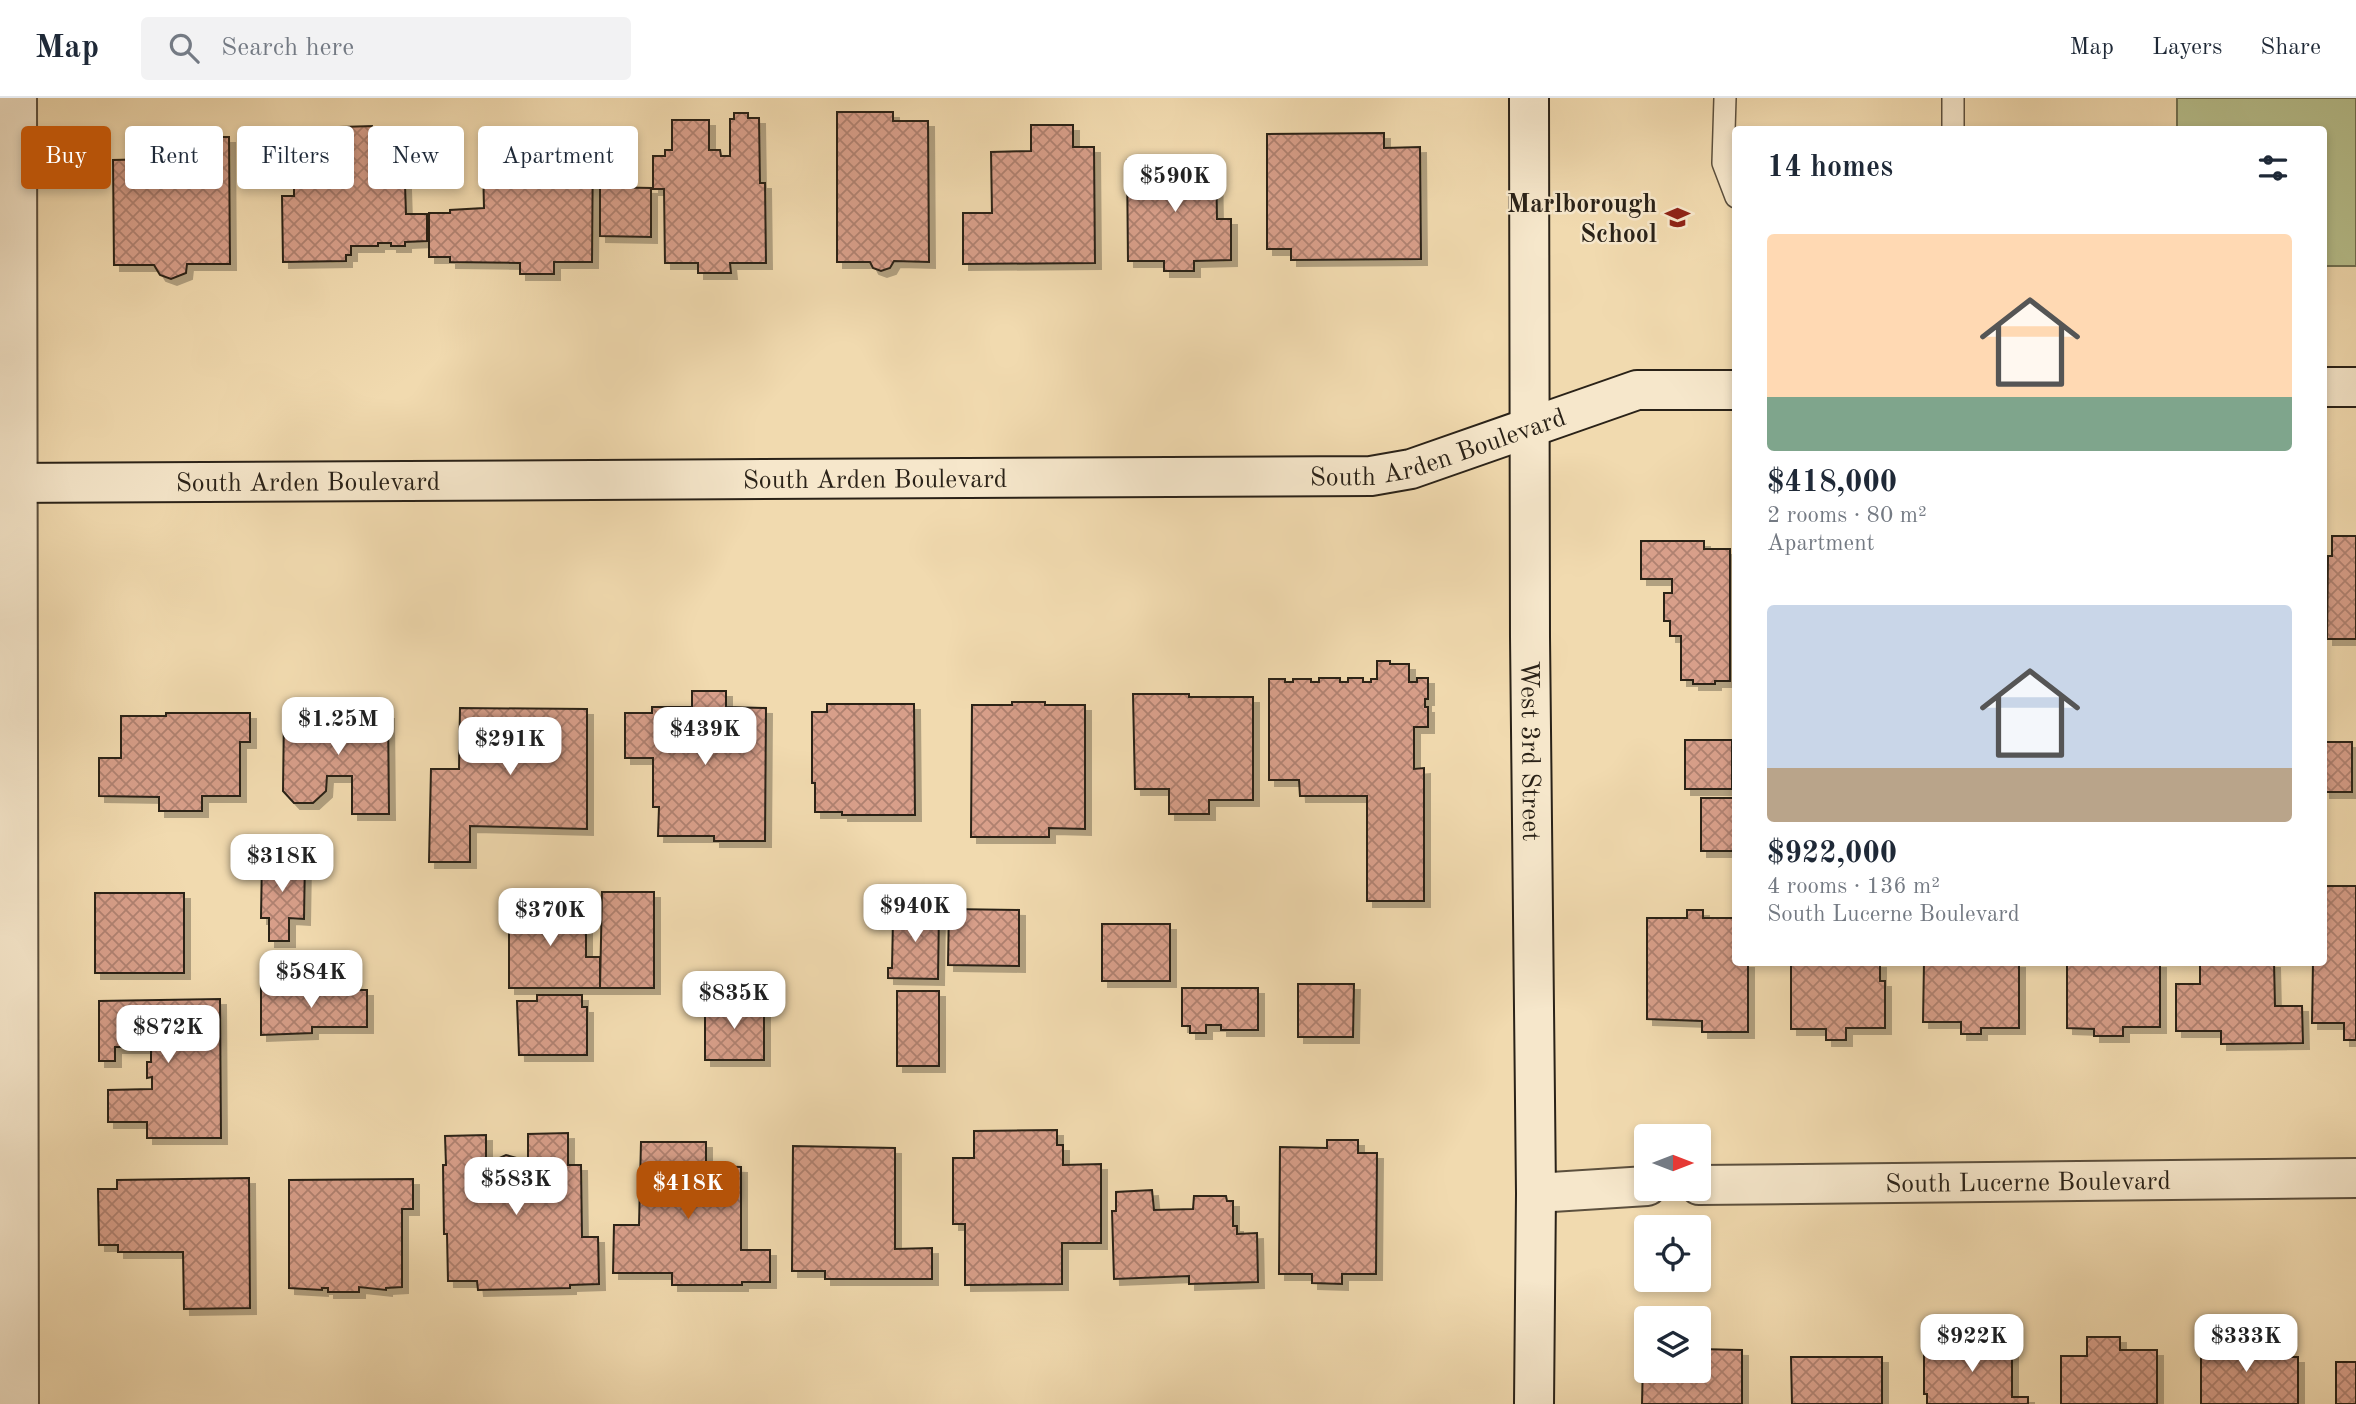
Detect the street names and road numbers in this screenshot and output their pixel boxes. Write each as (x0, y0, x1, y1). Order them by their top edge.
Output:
street label: South Arden Boulevard (1310, 405, 1570, 491)
street label: South Arden Boulevard (743, 467, 1007, 494)
street label: South Arden Boulevard (176, 470, 440, 497)
street label: West 3rd Street (1515, 661, 1543, 841)
street label: South Lucerne Boulevard (1885, 1169, 2171, 1198)

